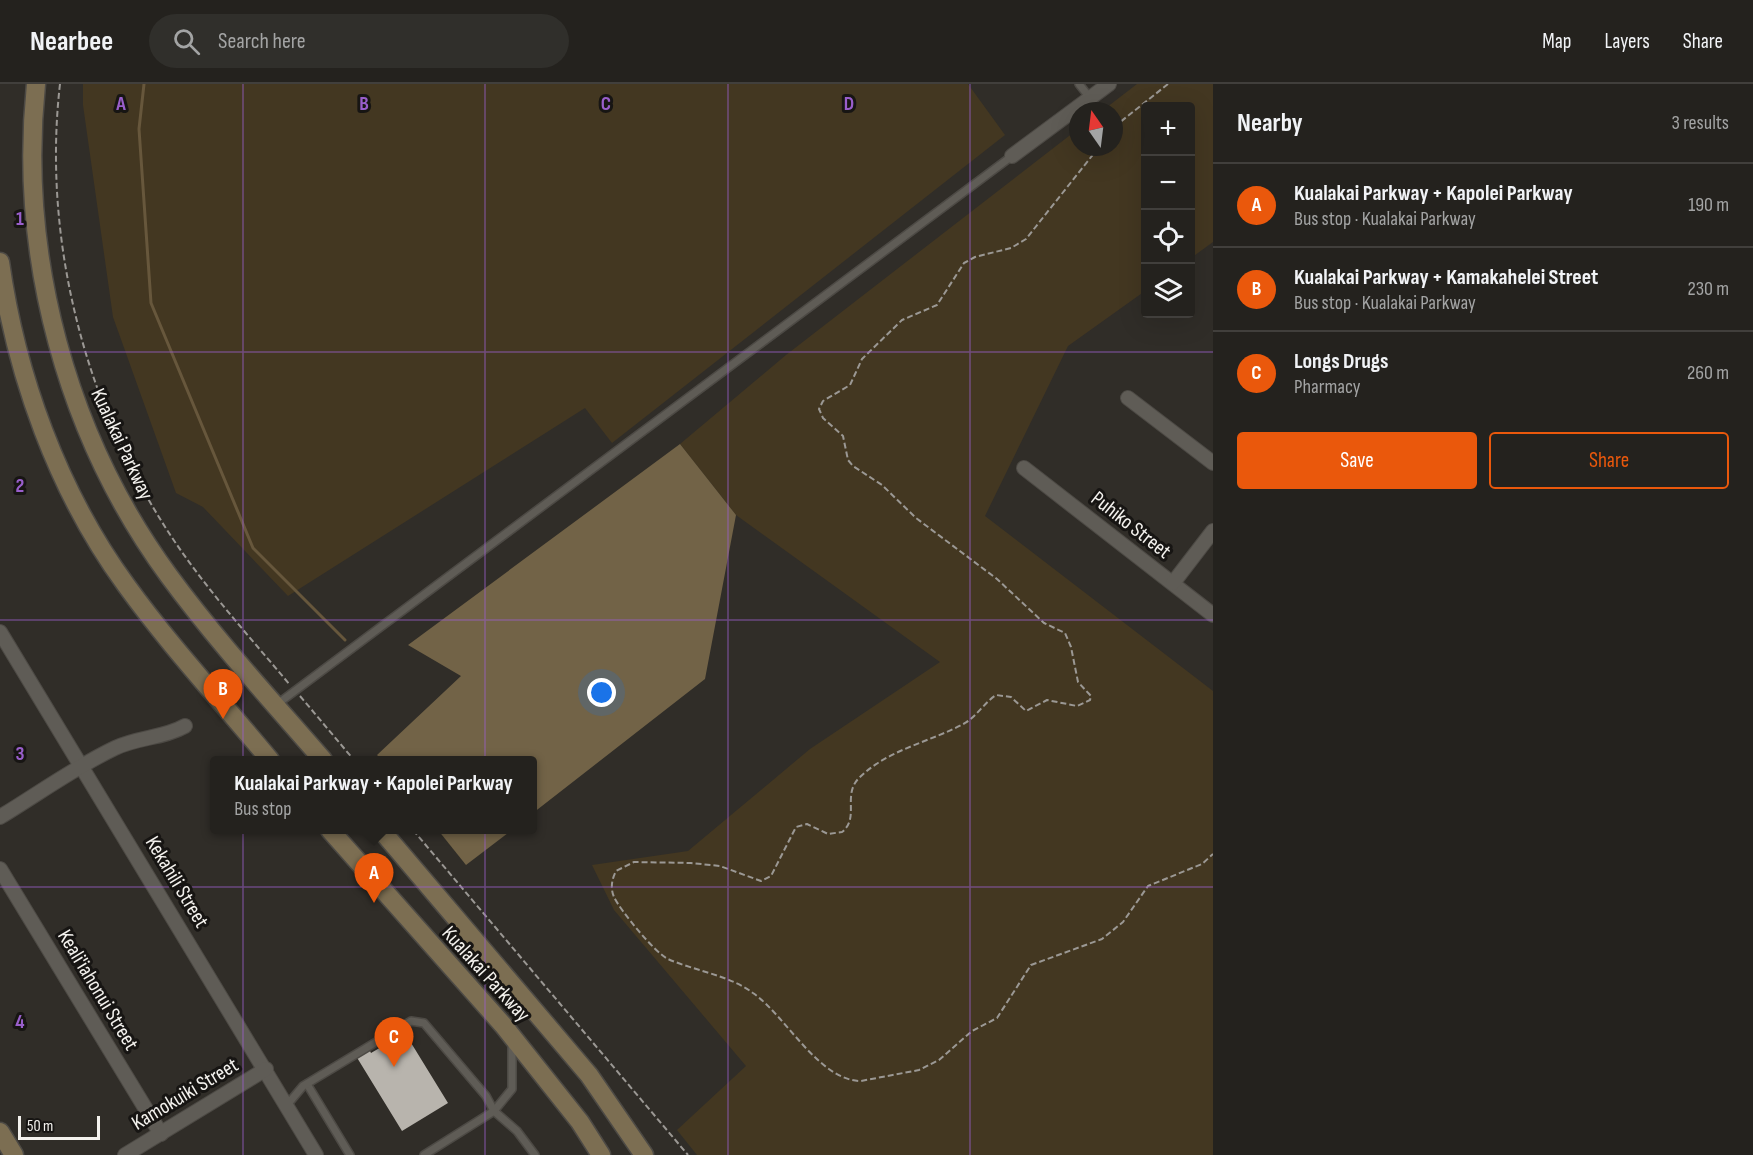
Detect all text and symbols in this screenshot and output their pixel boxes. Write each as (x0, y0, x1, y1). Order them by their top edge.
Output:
search box (149, 14, 569, 68)
text: Nearbee (30, 25, 113, 58)
icon: search (170, 25, 203, 58)
text: Search here (218, 28, 306, 55)
text: Map (1542, 29, 1571, 54)
text: Layers (1604, 29, 1650, 54)
text: Share (1683, 29, 1723, 54)
text: A (115, 92, 126, 116)
text: B (359, 92, 369, 116)
text: C (601, 92, 611, 116)
text: D (844, 92, 854, 116)
north arrow (1069, 102, 1123, 156)
map controls (1141, 102, 1195, 318)
button: + (1141, 102, 1195, 156)
text: Nearby (1237, 108, 1303, 139)
text: 3 results (1672, 111, 1729, 135)
button: − (1141, 156, 1195, 210)
text: Kualakai Parkway + Kapolei Parkway (1294, 180, 1573, 207)
text: A (1252, 193, 1261, 217)
text: 190 m (1688, 193, 1729, 217)
text: 1 (16, 207, 24, 231)
text: Bus stop · Kualakai Parkway (1294, 207, 1476, 231)
button: locate (1141, 210, 1195, 264)
button: layers (1141, 264, 1195, 318)
text: Kualakai Parkway + Kamakahelei Street (1294, 264, 1598, 291)
text: B (1252, 277, 1261, 301)
text: 230 m (1687, 277, 1729, 301)
text: Bus stop · Kualakai Parkway (1294, 291, 1476, 315)
text: Longs Drugs (1294, 348, 1389, 375)
text: C (1251, 361, 1262, 385)
text: 260 m (1687, 361, 1729, 385)
text: Pharmacy (1294, 375, 1361, 399)
street label: Kualakai Parkway (85, 384, 159, 504)
button: Save (1237, 432, 1477, 489)
button: Share (1489, 432, 1729, 489)
text: 2 (16, 474, 24, 498)
street label: Puhiko Street (1086, 486, 1176, 564)
pin: B (204, 670, 242, 719)
your location (587, 678, 616, 707)
text: 3 (16, 742, 25, 766)
popup (210, 756, 537, 834)
text: Kualakai Parkway + Kapolei Parkway (234, 770, 513, 797)
text: Bus stop (234, 797, 292, 821)
street label: Kekahili Street (140, 832, 214, 932)
pin: A (354, 854, 394, 903)
street label: Kualakai Parkway (437, 921, 535, 1027)
street label: Keali'iahonui Street (52, 925, 144, 1055)
text: 4 (15, 1010, 25, 1034)
pin: C (374, 1018, 414, 1067)
street label: Kamokuiki Street (127, 1052, 243, 1136)
scale bar (18, 1113, 100, 1140)
text: 50 m (27, 1117, 53, 1136)

